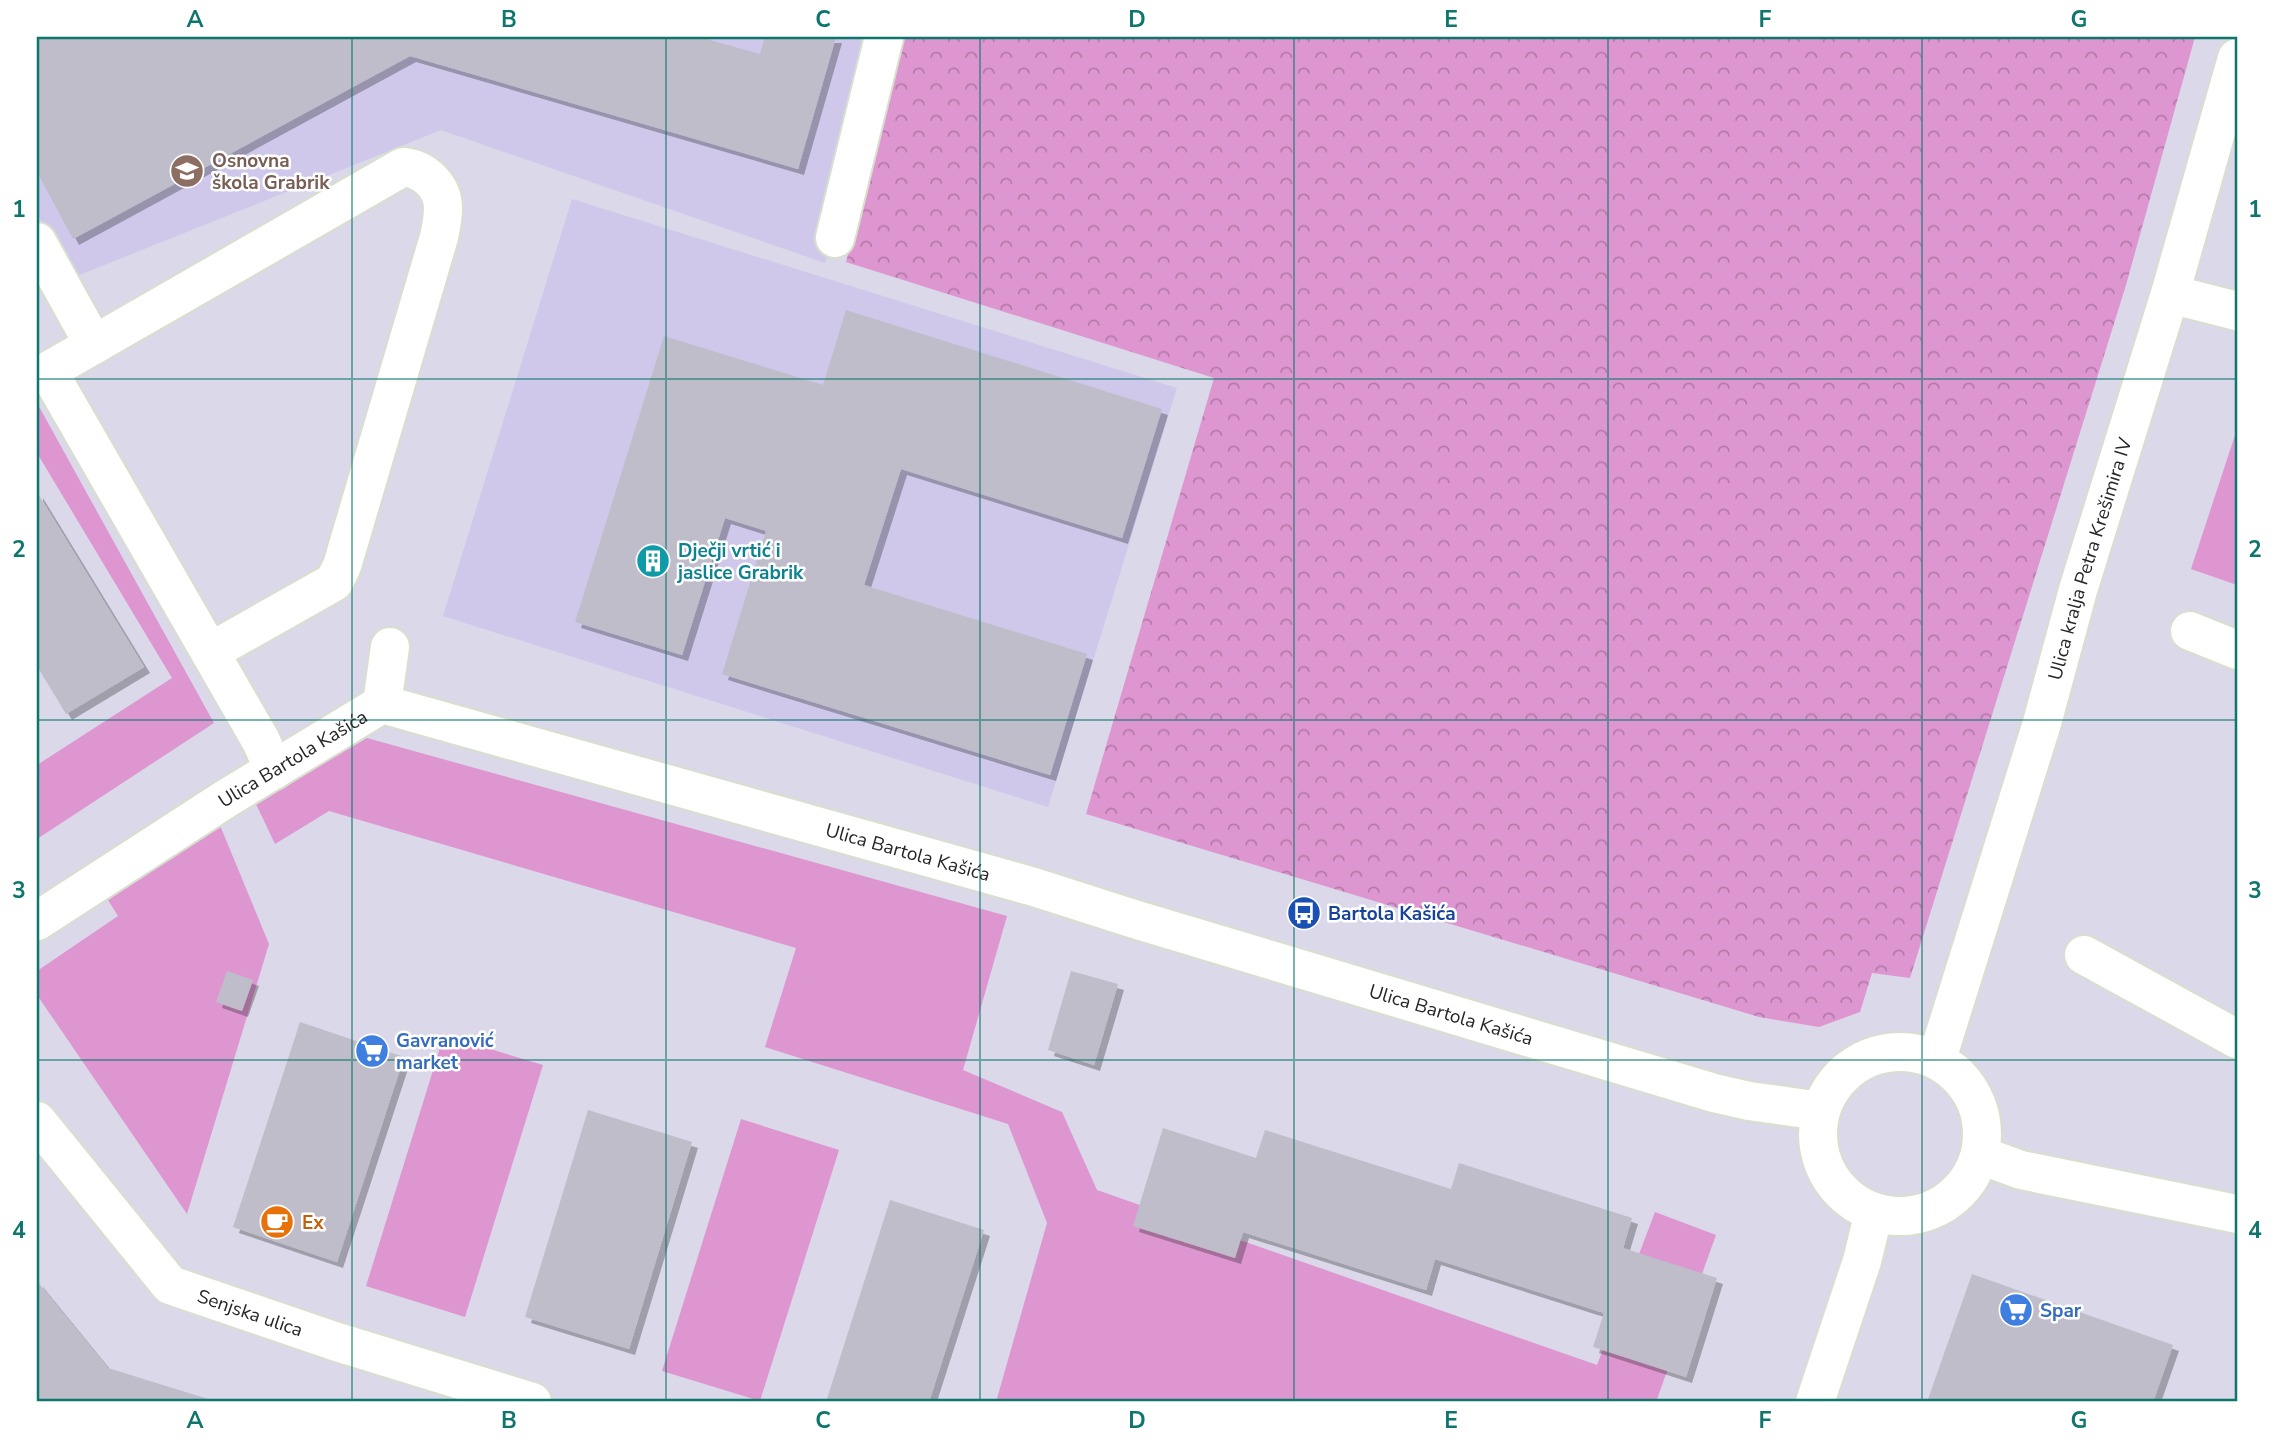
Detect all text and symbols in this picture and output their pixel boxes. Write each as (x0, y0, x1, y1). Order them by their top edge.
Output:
text: A (186, 4, 204, 35)
text: B (501, 4, 517, 35)
text: C (815, 4, 831, 35)
text: D (1128, 4, 1146, 35)
text: E (1444, 4, 1458, 35)
text: F (1759, 4, 1772, 35)
text: G (2071, 4, 2087, 35)
place label: Osnovna škola Grabrik (212, 148, 330, 196)
school or university icon: Osnovna škola Grabrik (168, 152, 206, 190)
text: 1 (12, 194, 26, 225)
text: 1 (2248, 194, 2262, 225)
street label: Ulica kralja Petra Krešimira IV (2042, 434, 2139, 683)
text: 2 (12, 534, 26, 565)
text: 2 (2248, 534, 2262, 565)
place label: Dječji vrtić i jaslice Grabrik (676, 538, 804, 586)
building icon: Dječji vrtić i jaslice Grabrik (634, 542, 672, 580)
street label: Ulica Bartola Kašića (214, 704, 372, 814)
street label: Ulica Bartola Kašića (822, 817, 993, 888)
text: 3 (12, 875, 26, 906)
text: 3 (2248, 875, 2262, 906)
bus stop icon: Bartola Kašića (1285, 894, 1323, 932)
place label: Bartola Kašića (1328, 901, 1456, 927)
street label: Ulica Bartola Kašića (1366, 978, 1536, 1052)
place label: Gavranović market (396, 1028, 494, 1076)
supermarket icon: Gavranović market (353, 1032, 391, 1070)
cafe icon: Ex (258, 1203, 296, 1241)
place label: Ex (302, 1210, 324, 1236)
text: 4 (12, 1215, 26, 1246)
text: 4 (2248, 1215, 2262, 1246)
street label: Senjska ulica (194, 1283, 306, 1343)
supermarket icon: Spar (1997, 1291, 2035, 1329)
place label: Spar (2040, 1298, 2082, 1324)
text: A (186, 1405, 204, 1436)
text: B (501, 1405, 517, 1436)
text: C (815, 1405, 831, 1436)
text: D (1128, 1405, 1146, 1436)
text: E (1444, 1405, 1458, 1436)
text: F (1759, 1405, 1772, 1436)
text: G (2071, 1405, 2087, 1436)

